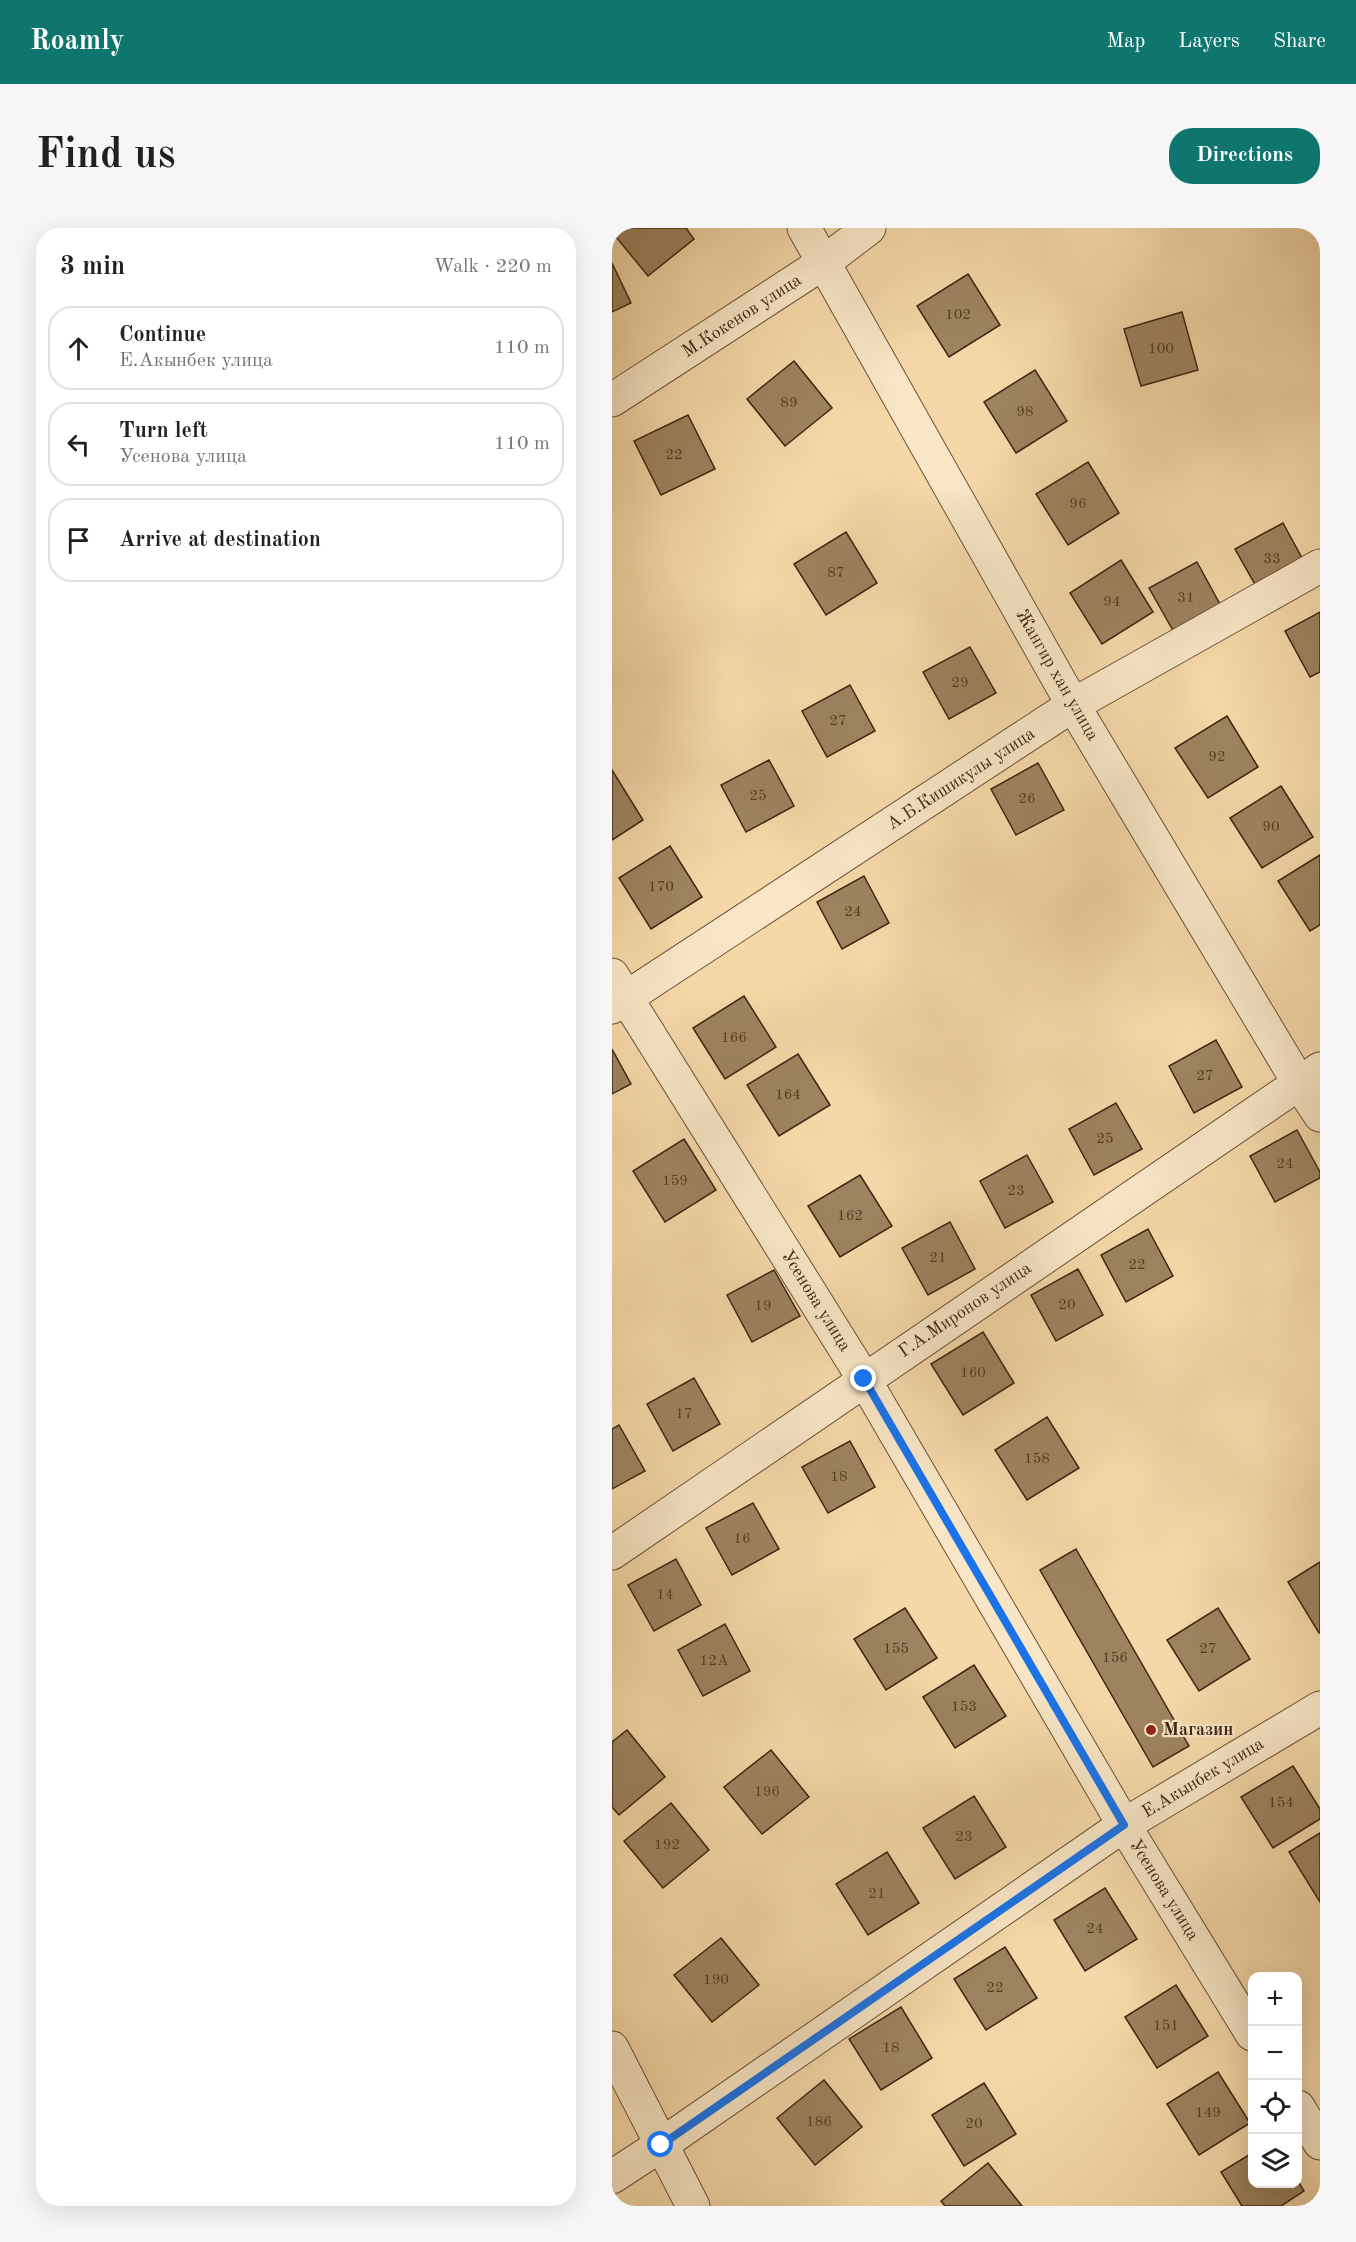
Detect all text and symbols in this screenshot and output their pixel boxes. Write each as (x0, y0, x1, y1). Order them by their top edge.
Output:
text: Roamly (30, 28, 124, 56)
text: Map (1106, 31, 1145, 52)
text: Layers (1178, 31, 1240, 52)
text: Share (1273, 31, 1326, 52)
button: Directions (1169, 128, 1320, 184)
text: Find us (36, 135, 175, 177)
text: 3 min (60, 254, 125, 280)
text: Walk · 220 m (433, 257, 552, 277)
street label: М.Кокенов улица (679, 271, 805, 361)
house number: 102 (945, 308, 971, 323)
text: Continue (119, 324, 206, 346)
icon: ahead (62, 332, 95, 365)
text: 110 m (494, 338, 550, 358)
house number: 100 (1148, 342, 1174, 357)
text: Е.Акынбек улица (119, 351, 273, 371)
house number: 89 (780, 396, 798, 411)
house number: 98 (1016, 405, 1034, 420)
text: Turn left (119, 420, 208, 442)
icon: left (62, 428, 95, 461)
text: 110 m (494, 434, 550, 454)
text: Усенова улица (119, 447, 247, 467)
house number: 22 (665, 448, 683, 463)
house number: 96 (1069, 497, 1087, 512)
icon: arrive (62, 524, 95, 557)
text: Arrive at destination (119, 529, 321, 551)
house number: 33 (1263, 552, 1281, 567)
house number: 87 (827, 566, 845, 581)
house number: 31 (1177, 591, 1195, 606)
house number: 94 (1103, 595, 1121, 610)
street label: Жангир хан улица (1012, 606, 1102, 744)
house number: 29 (951, 676, 969, 691)
house number: 27 (829, 714, 847, 729)
street label: А.Б.Кишикулы улица (884, 724, 1038, 833)
house number: 92 (1208, 750, 1226, 765)
house number: 25 (749, 789, 767, 804)
house number: 26 (1018, 792, 1036, 807)
house number: 90 (1262, 820, 1280, 835)
house number: 170 (648, 880, 674, 895)
house number: 24 (844, 905, 862, 920)
house number: 166 (721, 1031, 747, 1046)
house number: 27 (1196, 1069, 1214, 1084)
house number: 164 (775, 1088, 801, 1103)
house number: 25 (1096, 1132, 1114, 1147)
house number: 24 (1276, 1157, 1294, 1172)
house number: 159 (662, 1174, 688, 1189)
house number: 23 (1007, 1184, 1025, 1199)
house number: 162 (837, 1209, 863, 1224)
street label: Усенова улица (778, 1247, 854, 1355)
house number: 21 (929, 1251, 947, 1266)
house number: 22 (1128, 1258, 1146, 1273)
street label: Г.А.Миронов улица (895, 1259, 1035, 1361)
house number: 20 (1058, 1298, 1076, 1313)
house number: 19 (754, 1299, 772, 1314)
route end (850, 1365, 876, 1391)
house number: 160 (960, 1366, 986, 1381)
house number: 17 (675, 1407, 693, 1422)
house number: 158 (1024, 1452, 1050, 1467)
house number: 18 (830, 1470, 848, 1485)
house number: 16 (733, 1532, 751, 1547)
house number: 14 (656, 1588, 674, 1603)
house number: 155 (883, 1642, 909, 1657)
house number: 27 (1199, 1642, 1217, 1657)
house number: 156 (1102, 1651, 1128, 1666)
house number: 12А (700, 1654, 729, 1669)
house number: 153 (951, 1700, 977, 1715)
place label: Магазин (1163, 1721, 1234, 1739)
marker: Магазин (1144, 1723, 1158, 1737)
street label: Е.Акынбек улица (1139, 1735, 1267, 1821)
house number: 196 (754, 1785, 780, 1800)
house number: 154 (1268, 1796, 1294, 1811)
house number: 23 (955, 1830, 973, 1845)
street label: Усенова улица (1126, 1836, 1202, 1944)
house number: 192 (654, 1838, 680, 1853)
house number: 21 (868, 1887, 886, 1902)
house number: 24 (1086, 1922, 1104, 1937)
map controls (1248, 1972, 1302, 2188)
button: + (1248, 1972, 1302, 2026)
house number: 190 (703, 1973, 729, 1988)
house number: 22 (986, 1981, 1004, 1996)
house number: 151 (1153, 2019, 1179, 2034)
button: − (1248, 2026, 1302, 2080)
house number: 18 (882, 2041, 900, 2056)
button: locate (1248, 2080, 1302, 2134)
house number: 149 (1195, 2106, 1221, 2121)
house number: 186 (806, 2115, 832, 2130)
house number: 20 (965, 2117, 983, 2132)
route start (647, 2131, 673, 2157)
button: layers (1248, 2134, 1302, 2188)

